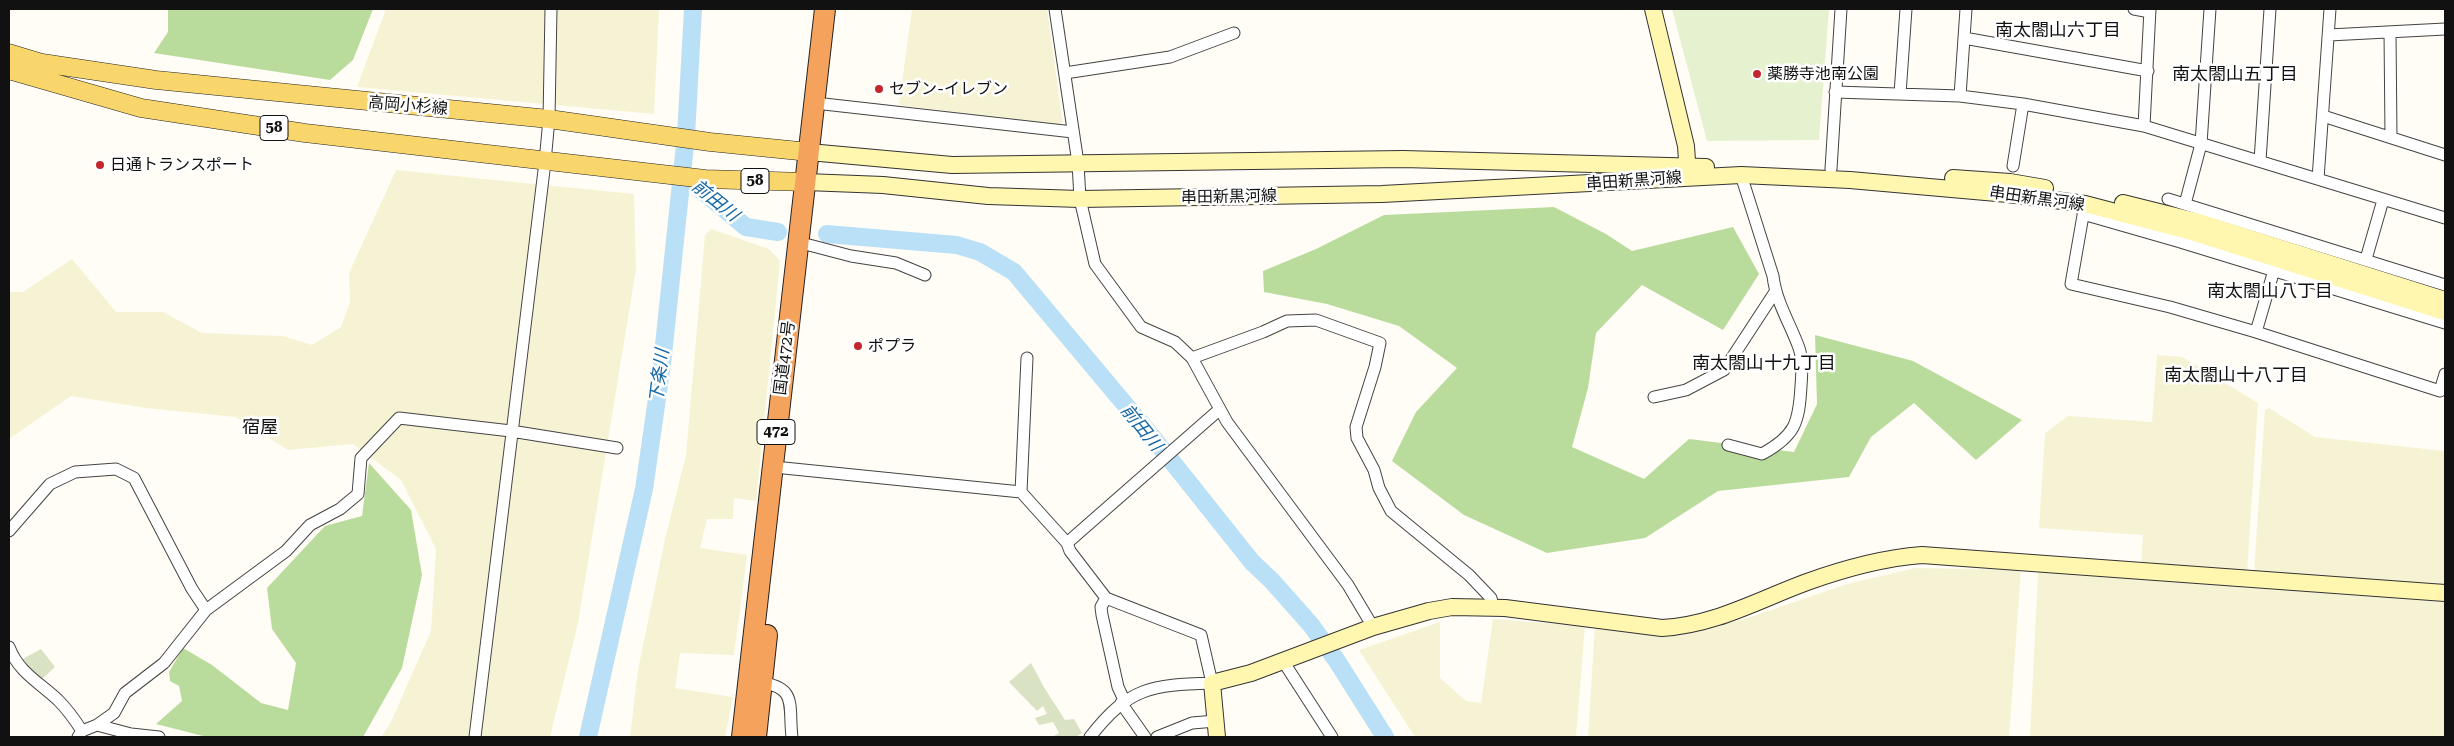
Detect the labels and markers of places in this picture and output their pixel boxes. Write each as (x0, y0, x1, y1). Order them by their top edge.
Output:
place label: 薬勝寺池南公園 (1767, 64, 1879, 84)
marker: 薬勝寺池南公園 (1751, 68, 1763, 80)
place label: セブン-イレブン (889, 79, 1008, 99)
marker: セブン-イレブン (873, 83, 885, 95)
place label: 日通トランスポート (110, 155, 254, 175)
marker: 日通トランスポート (94, 159, 106, 171)
place label: ポプラ (868, 336, 916, 356)
marker: ポプラ (852, 340, 864, 352)

